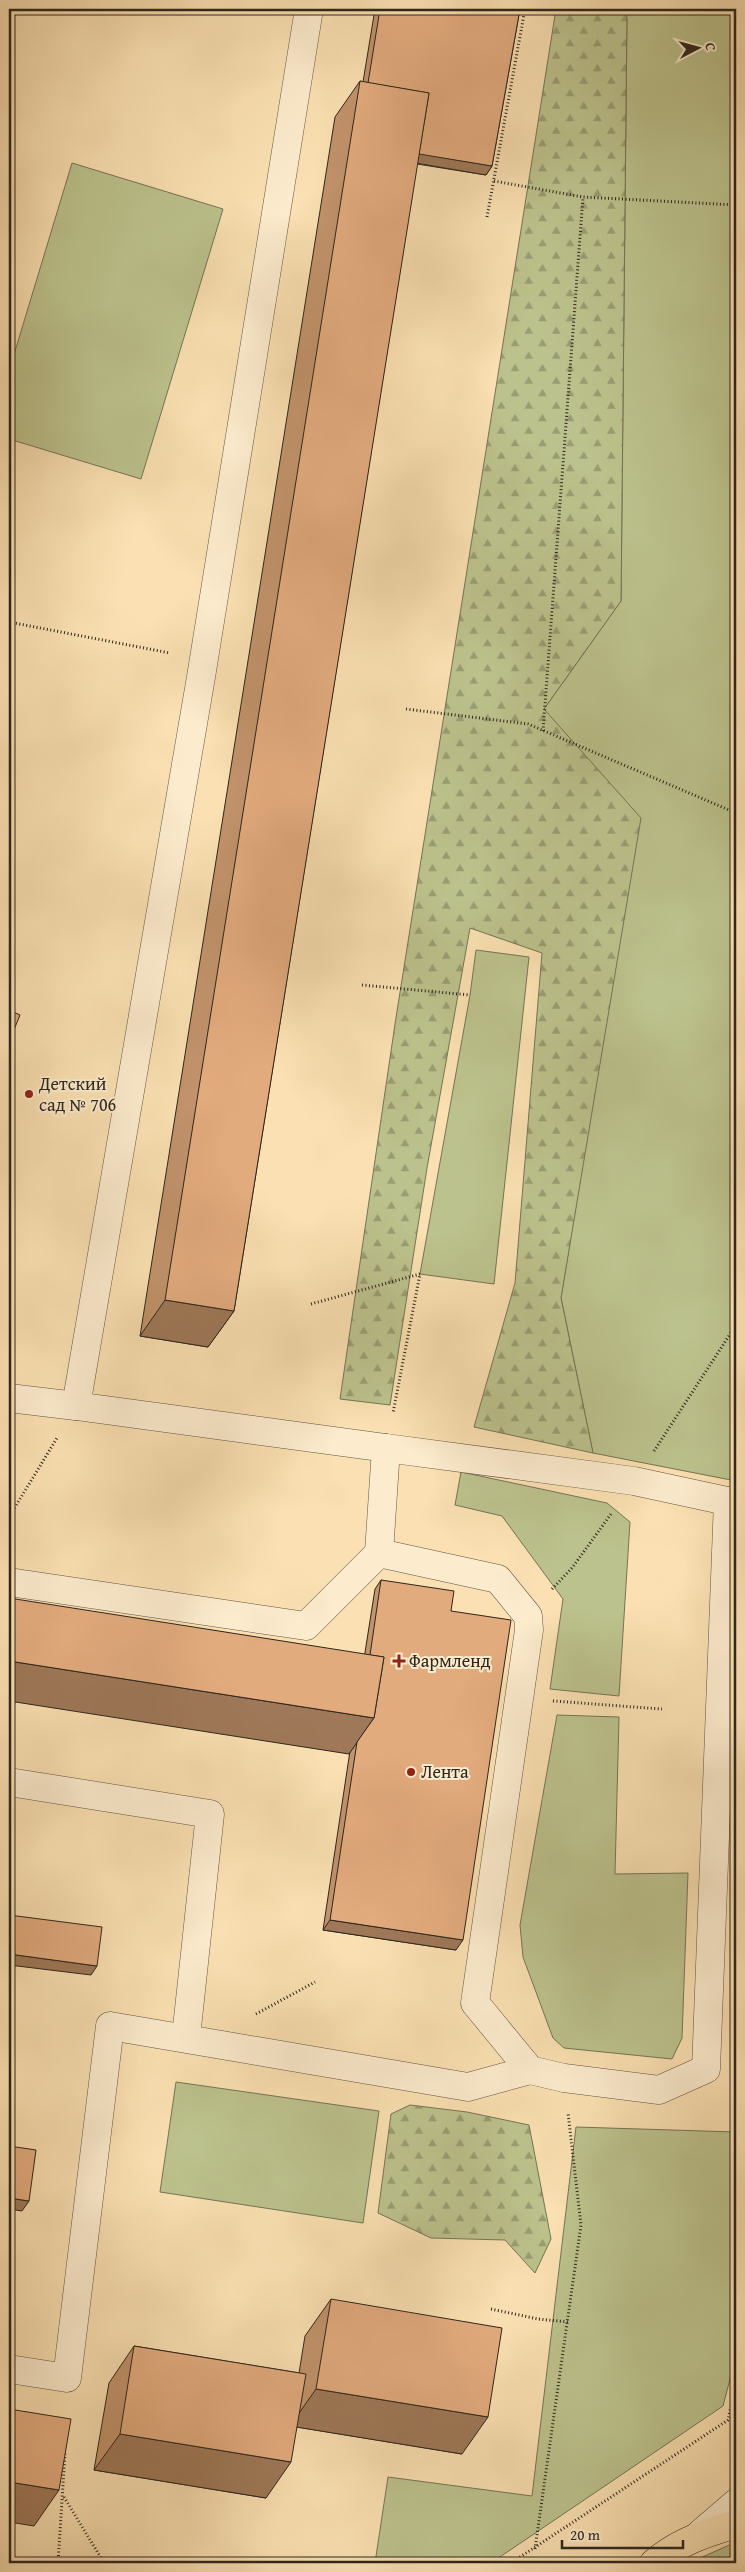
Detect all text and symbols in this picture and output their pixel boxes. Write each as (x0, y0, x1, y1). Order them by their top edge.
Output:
north arrow (672, 22, 722, 72)
text: С (701, 42, 721, 52)
place label: Детский сад № 706 (38, 1070, 116, 1118)
marker: Детский сад № 706 (23, 1088, 35, 1100)
place label: Фармленд (409, 1647, 491, 1674)
marker: Фармленд (393, 1655, 405, 1667)
place label: Лента (421, 1758, 469, 1785)
marker: Лента (405, 1766, 417, 1778)
scale bar (562, 2517, 684, 2549)
text: 20 m (570, 2524, 601, 2545)

